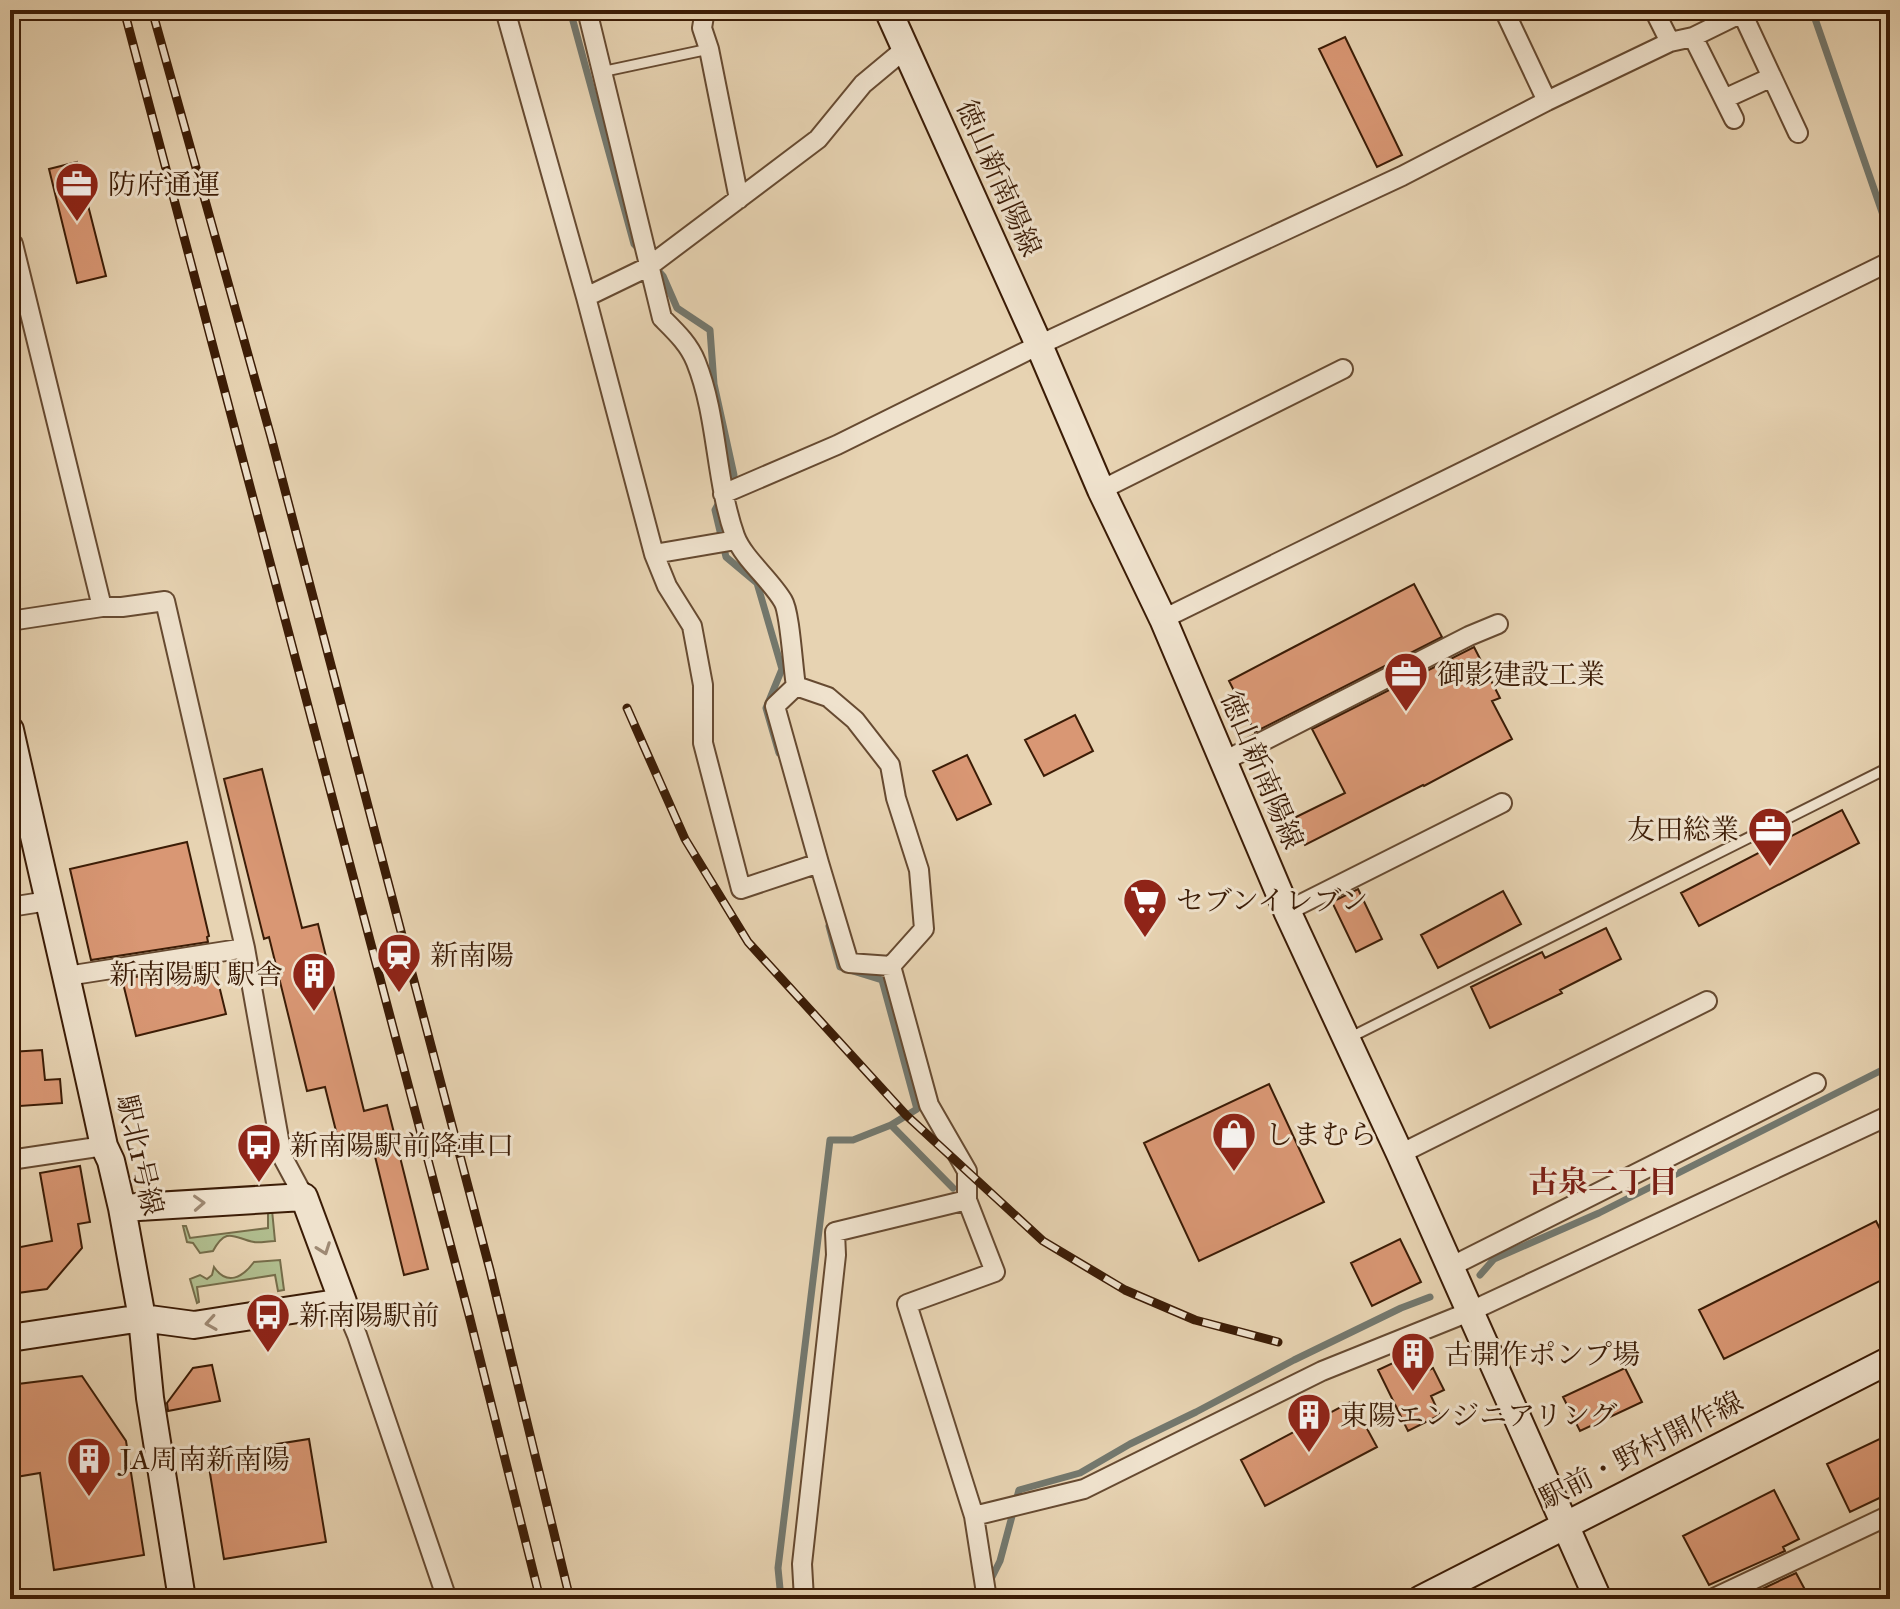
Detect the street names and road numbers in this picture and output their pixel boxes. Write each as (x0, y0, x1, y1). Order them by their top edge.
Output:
street label: 徳山新南陽線 (949, 94, 1049, 262)
street label: 徳山新南陽線 (1213, 686, 1311, 854)
street label: 駅北1号線 (109, 1091, 171, 1219)
street label: 駅前・野村開作線 (1533, 1384, 1749, 1516)

